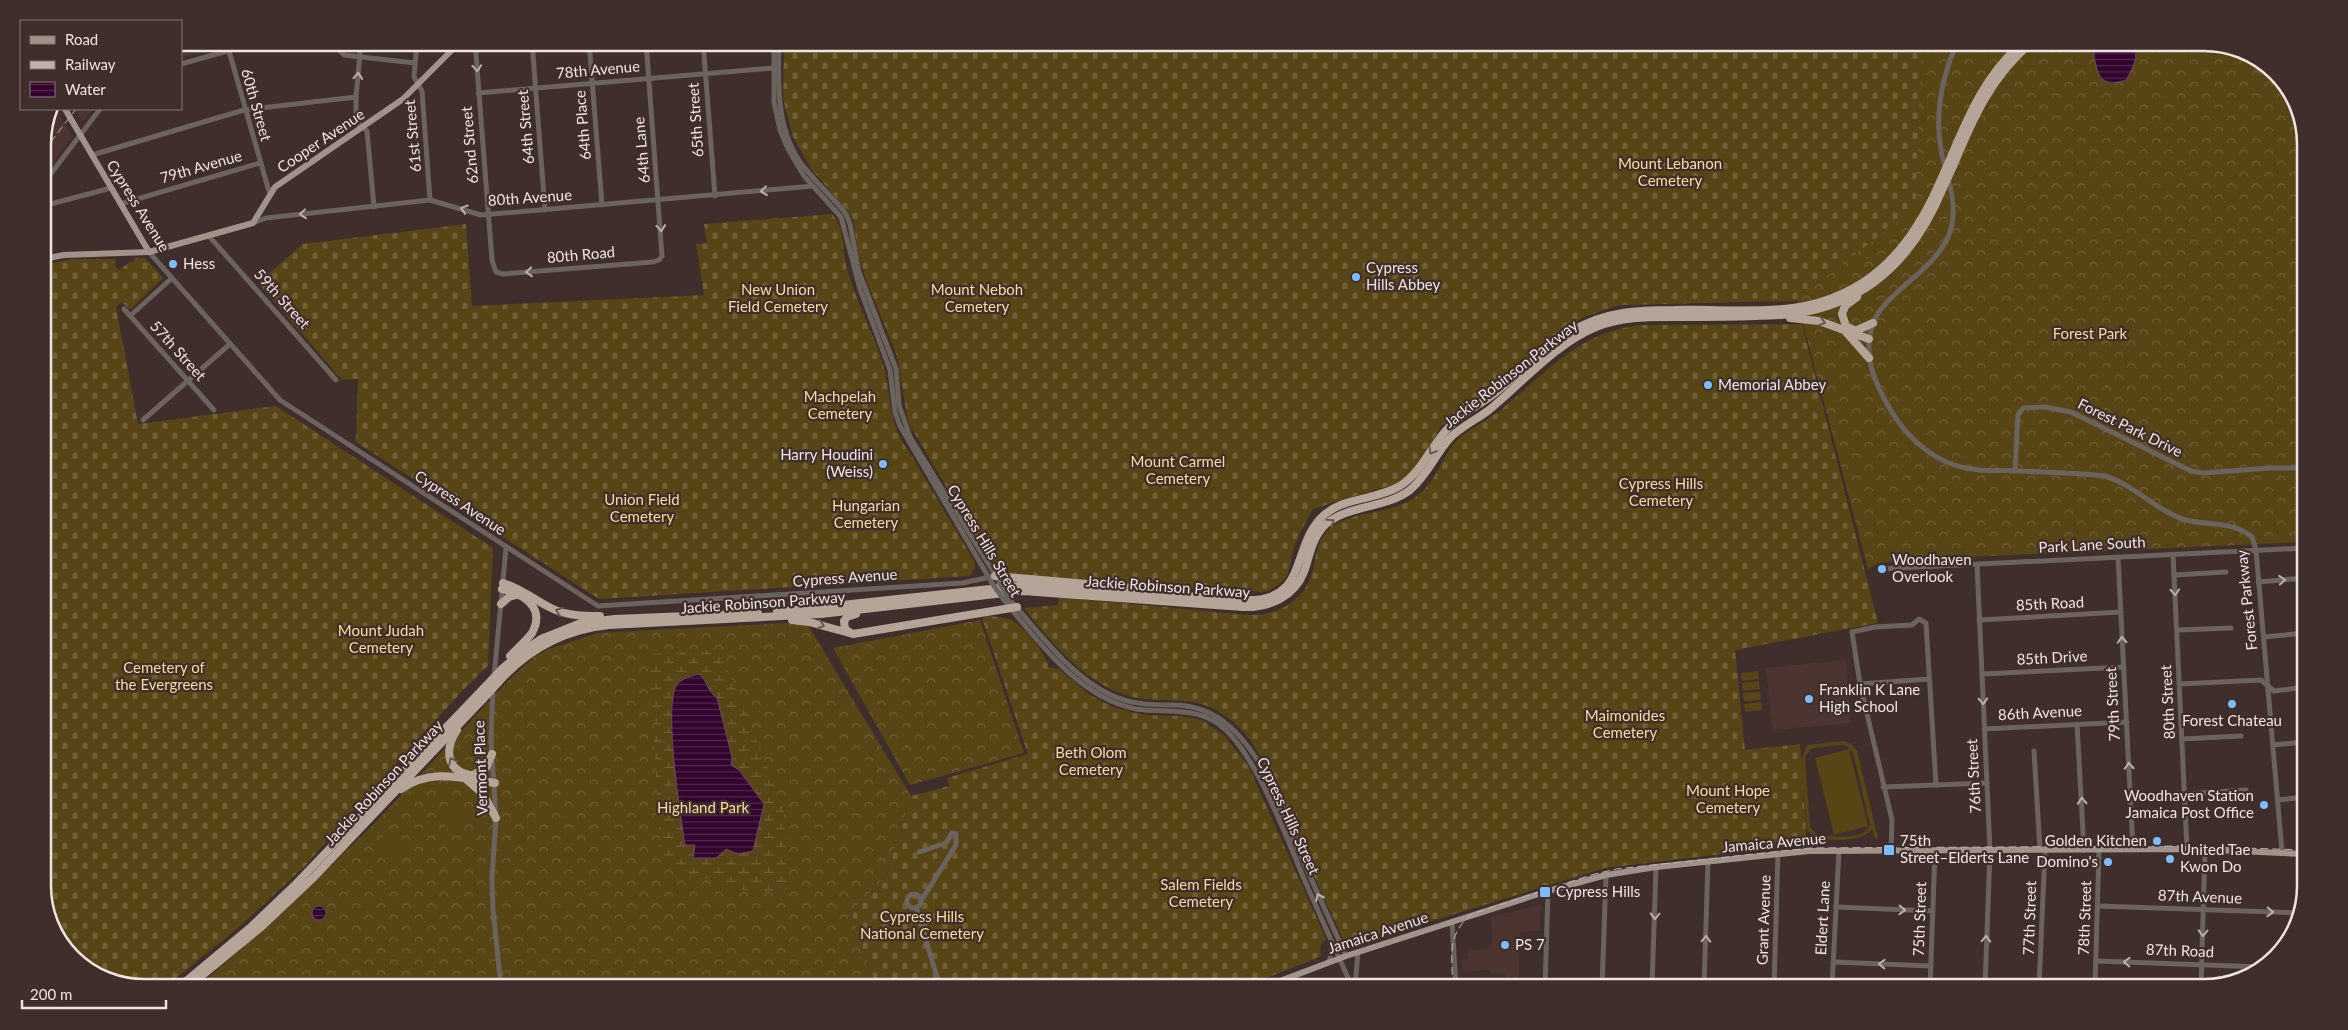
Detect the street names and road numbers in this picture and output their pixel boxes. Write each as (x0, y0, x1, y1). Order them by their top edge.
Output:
street label: 78th Avenue (555, 56, 641, 82)
street label: 60th Street (238, 66, 276, 144)
street label: 65th Street (683, 82, 707, 158)
street label: 64th Street (513, 89, 537, 165)
street label: 64th Place (570, 89, 594, 161)
street label: 61st Street (400, 99, 424, 173)
street label: Cooper Avenue (273, 104, 368, 176)
street label: 62nd Street (457, 105, 481, 184)
street label: 64th Lane (629, 116, 653, 184)
street label: 79th Avenue (158, 146, 244, 186)
street label: Cypress Avenue (103, 156, 174, 255)
street label: 80th Avenue (487, 185, 573, 209)
street label: 80th Road (546, 242, 616, 266)
street label: 59th Street (251, 265, 315, 332)
street label: Jackie Robinson Parkway (1440, 315, 1581, 431)
street label: 57th Street (147, 317, 211, 384)
street label: Forest Park Drive (2075, 394, 2186, 460)
street label: Cypress Avenue (412, 466, 510, 538)
street label: Cypress Hills Street (944, 481, 1026, 600)
street label: Park Lane South (2038, 532, 2146, 556)
street label: Forest Parkway (2232, 549, 2260, 651)
street label: Cypress Avenue (792, 564, 898, 590)
street label: Jackie Robinson Parkway (1085, 571, 1251, 601)
street label: Jackie Robinson Parkway (680, 587, 846, 617)
street label: 85th Road (2015, 592, 2085, 614)
street label: 85th Drive (2016, 646, 2088, 668)
street label: 80th Street (2156, 664, 2178, 740)
street label: 79th Street (2101, 666, 2123, 742)
street label: 86th Avenue (1997, 701, 2083, 723)
street label: Jackie Robinson Parkway (321, 716, 446, 849)
street label: Vermont Place (469, 720, 491, 816)
street label: 76th Street (1962, 738, 1984, 814)
street label: Cypress Hills Street (1254, 754, 1324, 878)
street label: Jamaica Avenue (1721, 828, 1827, 856)
street label: Grant Avenue (1752, 874, 1774, 965)
street label: Eldert Lane (1811, 880, 1833, 956)
street label: 77th Street (2019, 880, 2039, 955)
street label: 78th Street (2074, 880, 2094, 955)
street label: 75th Street (1909, 881, 1929, 956)
street label: 87th Avenue (2158, 886, 2242, 906)
street label: Jamaica Avenue (1325, 907, 1430, 957)
street label: 87th Road (2146, 940, 2214, 960)

